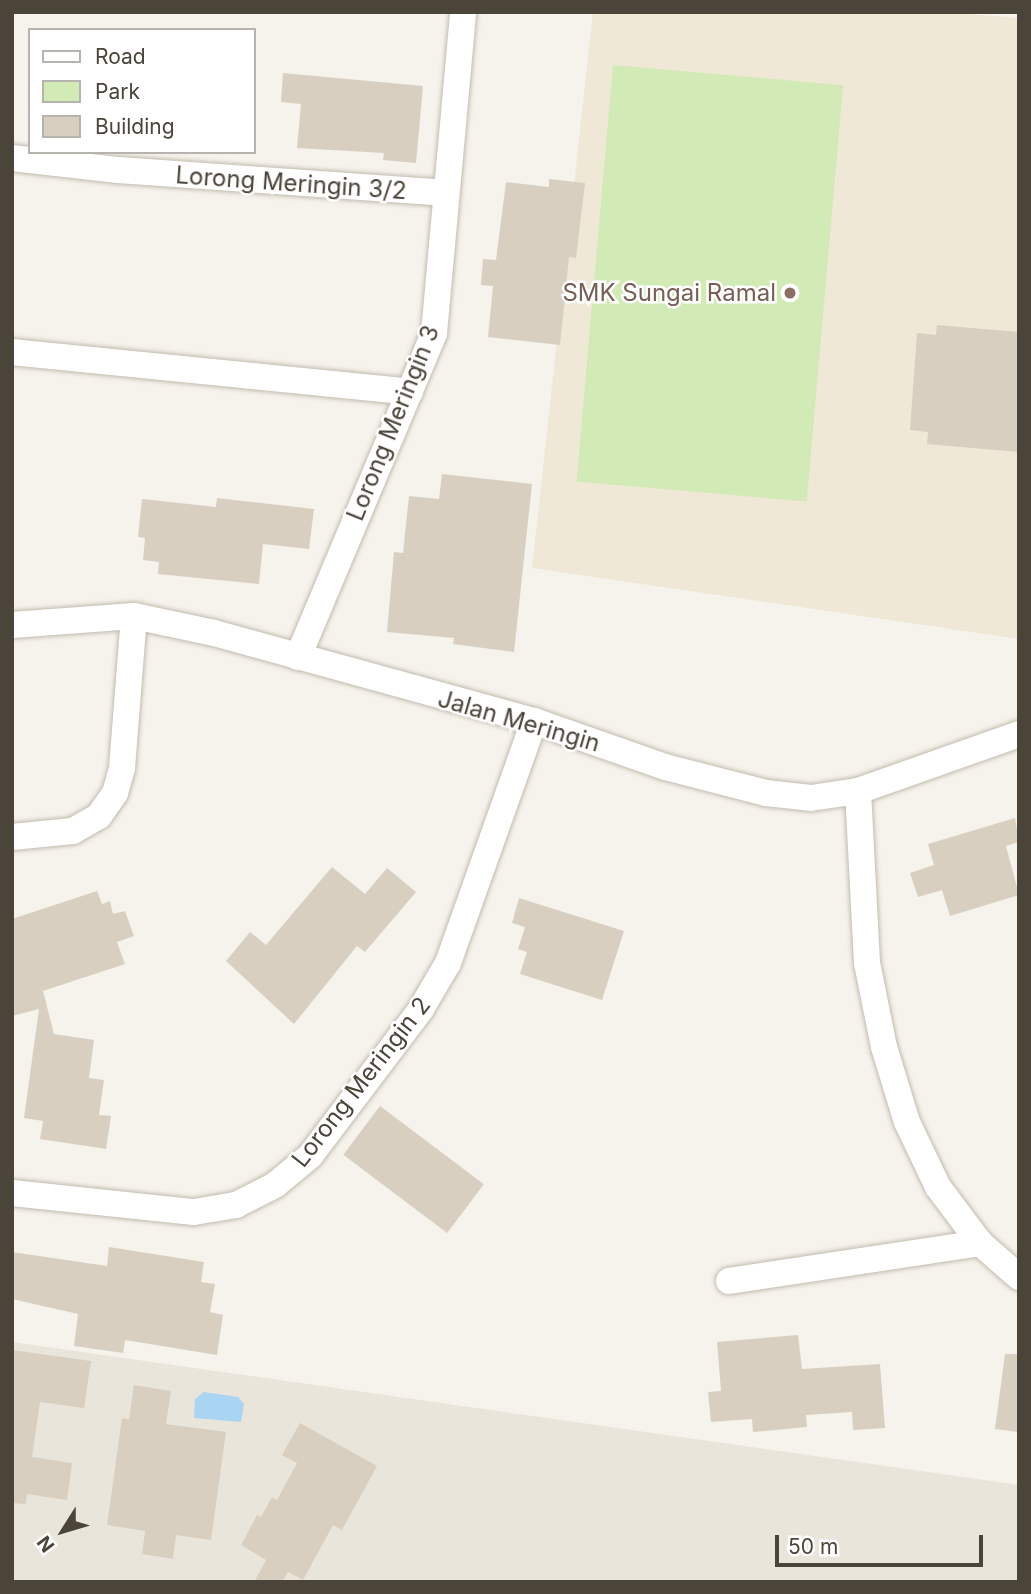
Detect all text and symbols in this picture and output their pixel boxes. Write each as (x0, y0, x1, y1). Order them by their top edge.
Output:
legend (28, 28, 256, 154)
text: Road (95, 44, 146, 69)
text: Park (95, 79, 140, 104)
text: Building (95, 114, 175, 139)
street label: Lorong Meringin 3/2 (175, 161, 407, 205)
place label: SMK Sungai Ramal (562, 279, 776, 307)
marker: SMK Sungai Ramal (782, 285, 798, 301)
street label: Lorong Meringin 3 (341, 321, 445, 525)
street label: Jalan Meringin (435, 684, 603, 758)
street label: Lorong Meringin 2 (286, 991, 436, 1173)
north arrow (28, 1496, 98, 1566)
scale bar (779, 1520, 987, 1564)
text: N (32, 1531, 59, 1557)
text: 50 m (788, 1534, 838, 1559)

